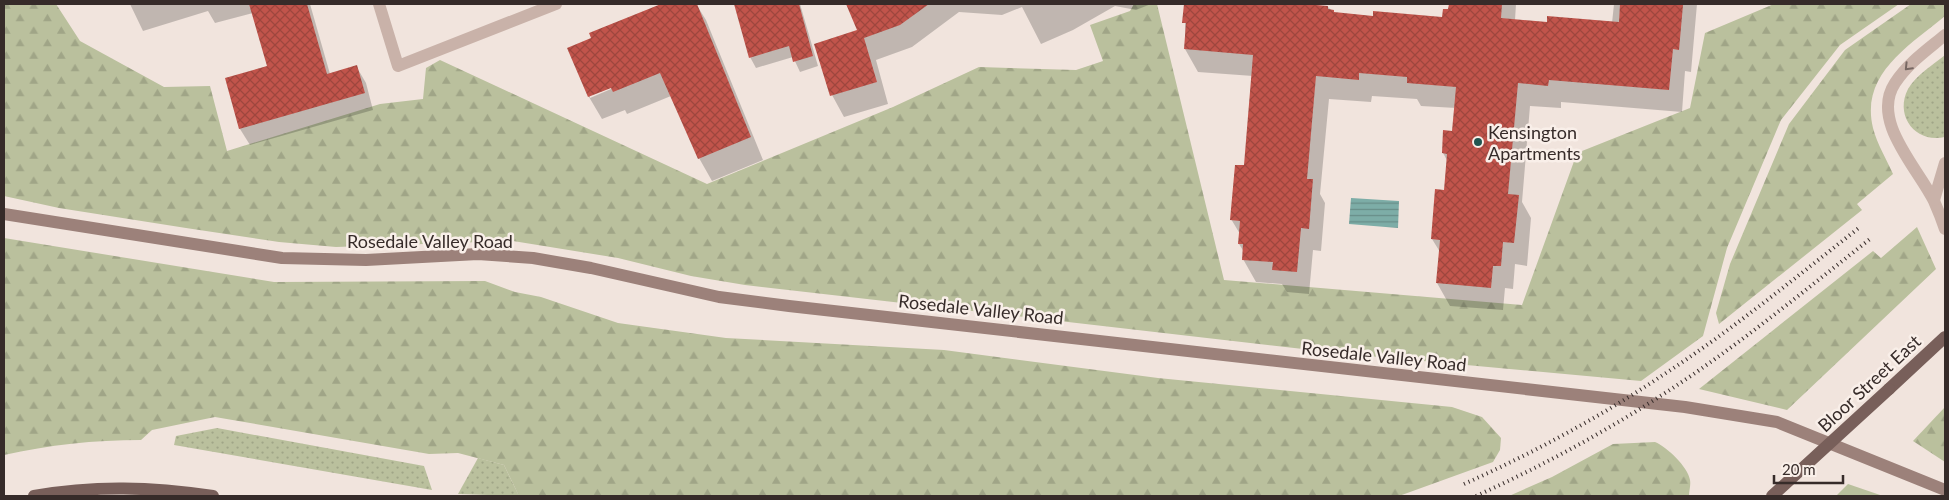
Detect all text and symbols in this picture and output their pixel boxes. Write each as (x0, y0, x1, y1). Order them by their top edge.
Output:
one-way arrow (1905, 61, 1914, 70)
place label: Kensington Apartments (1488, 121, 1581, 164)
marker: Kensington Apartments (1472, 136, 1484, 148)
street label: Rosedale Valley Road (347, 230, 513, 252)
street label: Rosedale Valley Road (897, 289, 1065, 329)
street label: Bloor Street East (1813, 329, 1925, 436)
street label: Rosedale Valley Road (1300, 336, 1468, 376)
scale bar (1774, 452, 1843, 484)
text: 20 m (1782, 460, 1816, 478)

